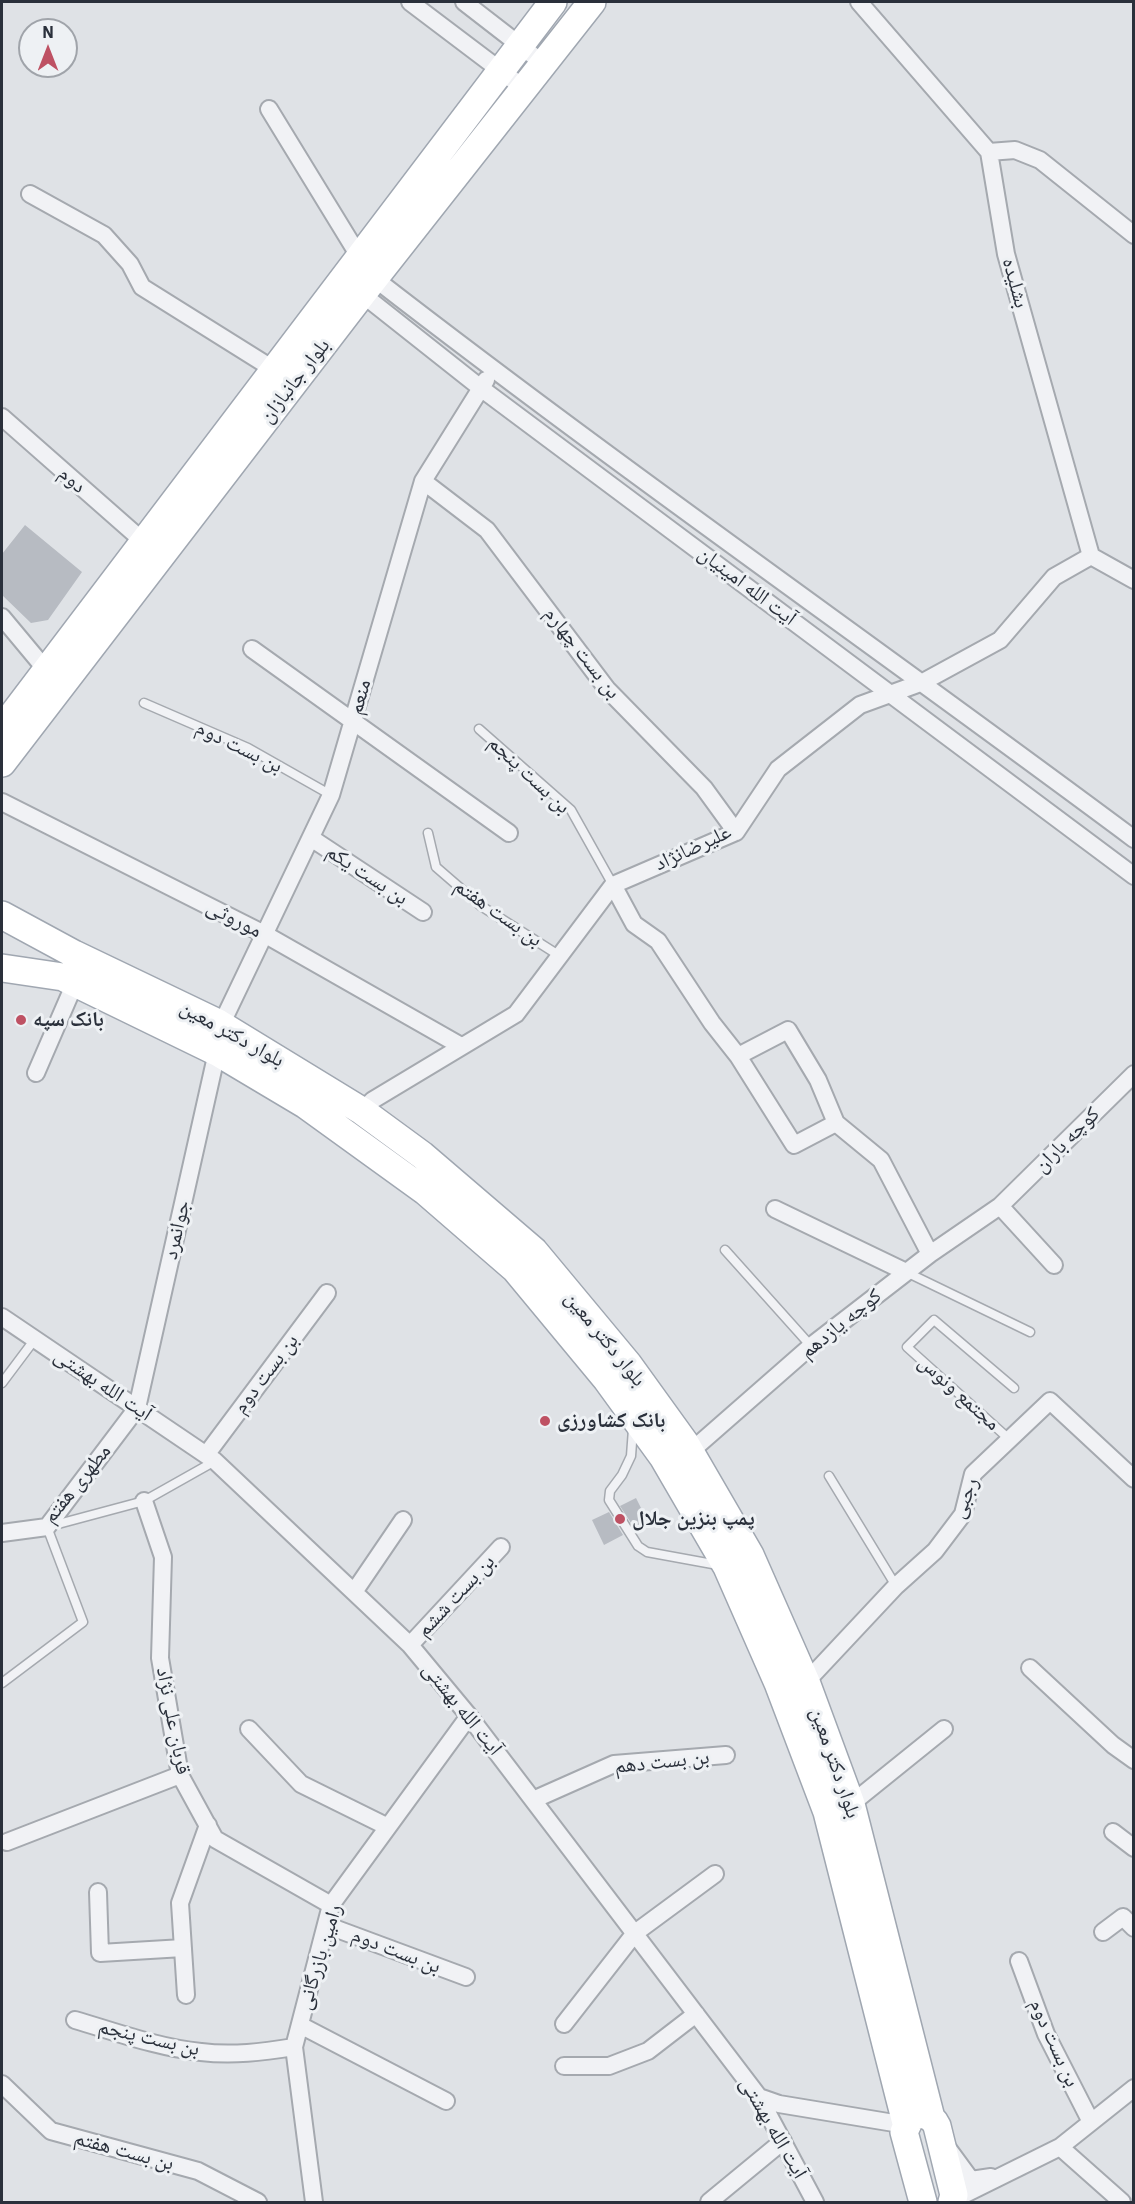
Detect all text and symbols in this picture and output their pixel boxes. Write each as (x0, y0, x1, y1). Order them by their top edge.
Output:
north arrow (18, 18, 78, 78)
text: N (42, 22, 54, 42)
street label: بشلیده (996, 255, 1034, 311)
street label: بلوار جانبازان (254, 334, 336, 428)
street label: دوم (53, 461, 91, 499)
street label: آیت الله امینیان (693, 541, 801, 631)
street label: بن بست چهارم (538, 602, 626, 704)
street label: منعم (343, 676, 377, 718)
street label: بن بست دوم (191, 715, 287, 779)
street label: بن بست پنجم (483, 731, 575, 819)
street label: علیرضانژاد (651, 819, 735, 877)
street label: بن بست یکم (321, 839, 413, 911)
street label: بن بست هفتم (449, 873, 547, 953)
street label: موروثی (202, 894, 266, 944)
street label: بلوار دکتر معین (175, 995, 289, 1073)
place label: بانک سپه (33, 1007, 104, 1033)
marker: بانک سپه (14, 1013, 28, 1027)
street label: کوچه باران (1029, 1102, 1105, 1178)
street label: جوانمرد (158, 1198, 196, 1262)
street label: کوچه یازدهم (795, 1284, 887, 1364)
street label: بلوار دکتر معین (559, 1286, 651, 1392)
street label: بن بست دوم (228, 1329, 304, 1419)
street label: آیت الله بهشتی (49, 1343, 157, 1427)
street label: مجتمع ونوس (913, 1350, 1005, 1436)
place label: بانک کشاورزی (557, 1408, 665, 1434)
marker: بانک کشاورزی (538, 1414, 552, 1428)
street label: مطهری هفتم (37, 1439, 117, 1529)
street label: رجبی (945, 1474, 985, 1522)
place label: پمپ بنزین جلال (632, 1506, 755, 1532)
marker: پمپ بنزین جلال (613, 1512, 627, 1526)
street label: بن بست ششم (411, 1550, 501, 1642)
street label: آیت الله بهشتی (417, 1657, 507, 1761)
street label: قربان علی نژاد (150, 1665, 196, 1777)
street label: بلوار دکتر معین (804, 1704, 866, 1822)
street label: بن بست دهم (613, 1744, 711, 1780)
street label: رامین بازرگانی (292, 1901, 348, 2013)
street label: بن بست دوم (348, 1922, 444, 1980)
street label: بن بست دوم (1023, 1995, 1085, 2091)
street label: بن بست پنجم (96, 2014, 202, 2062)
street label: آیت الله بهشتی (734, 2073, 812, 2183)
street label: بن بست هفتم (71, 2126, 177, 2176)

